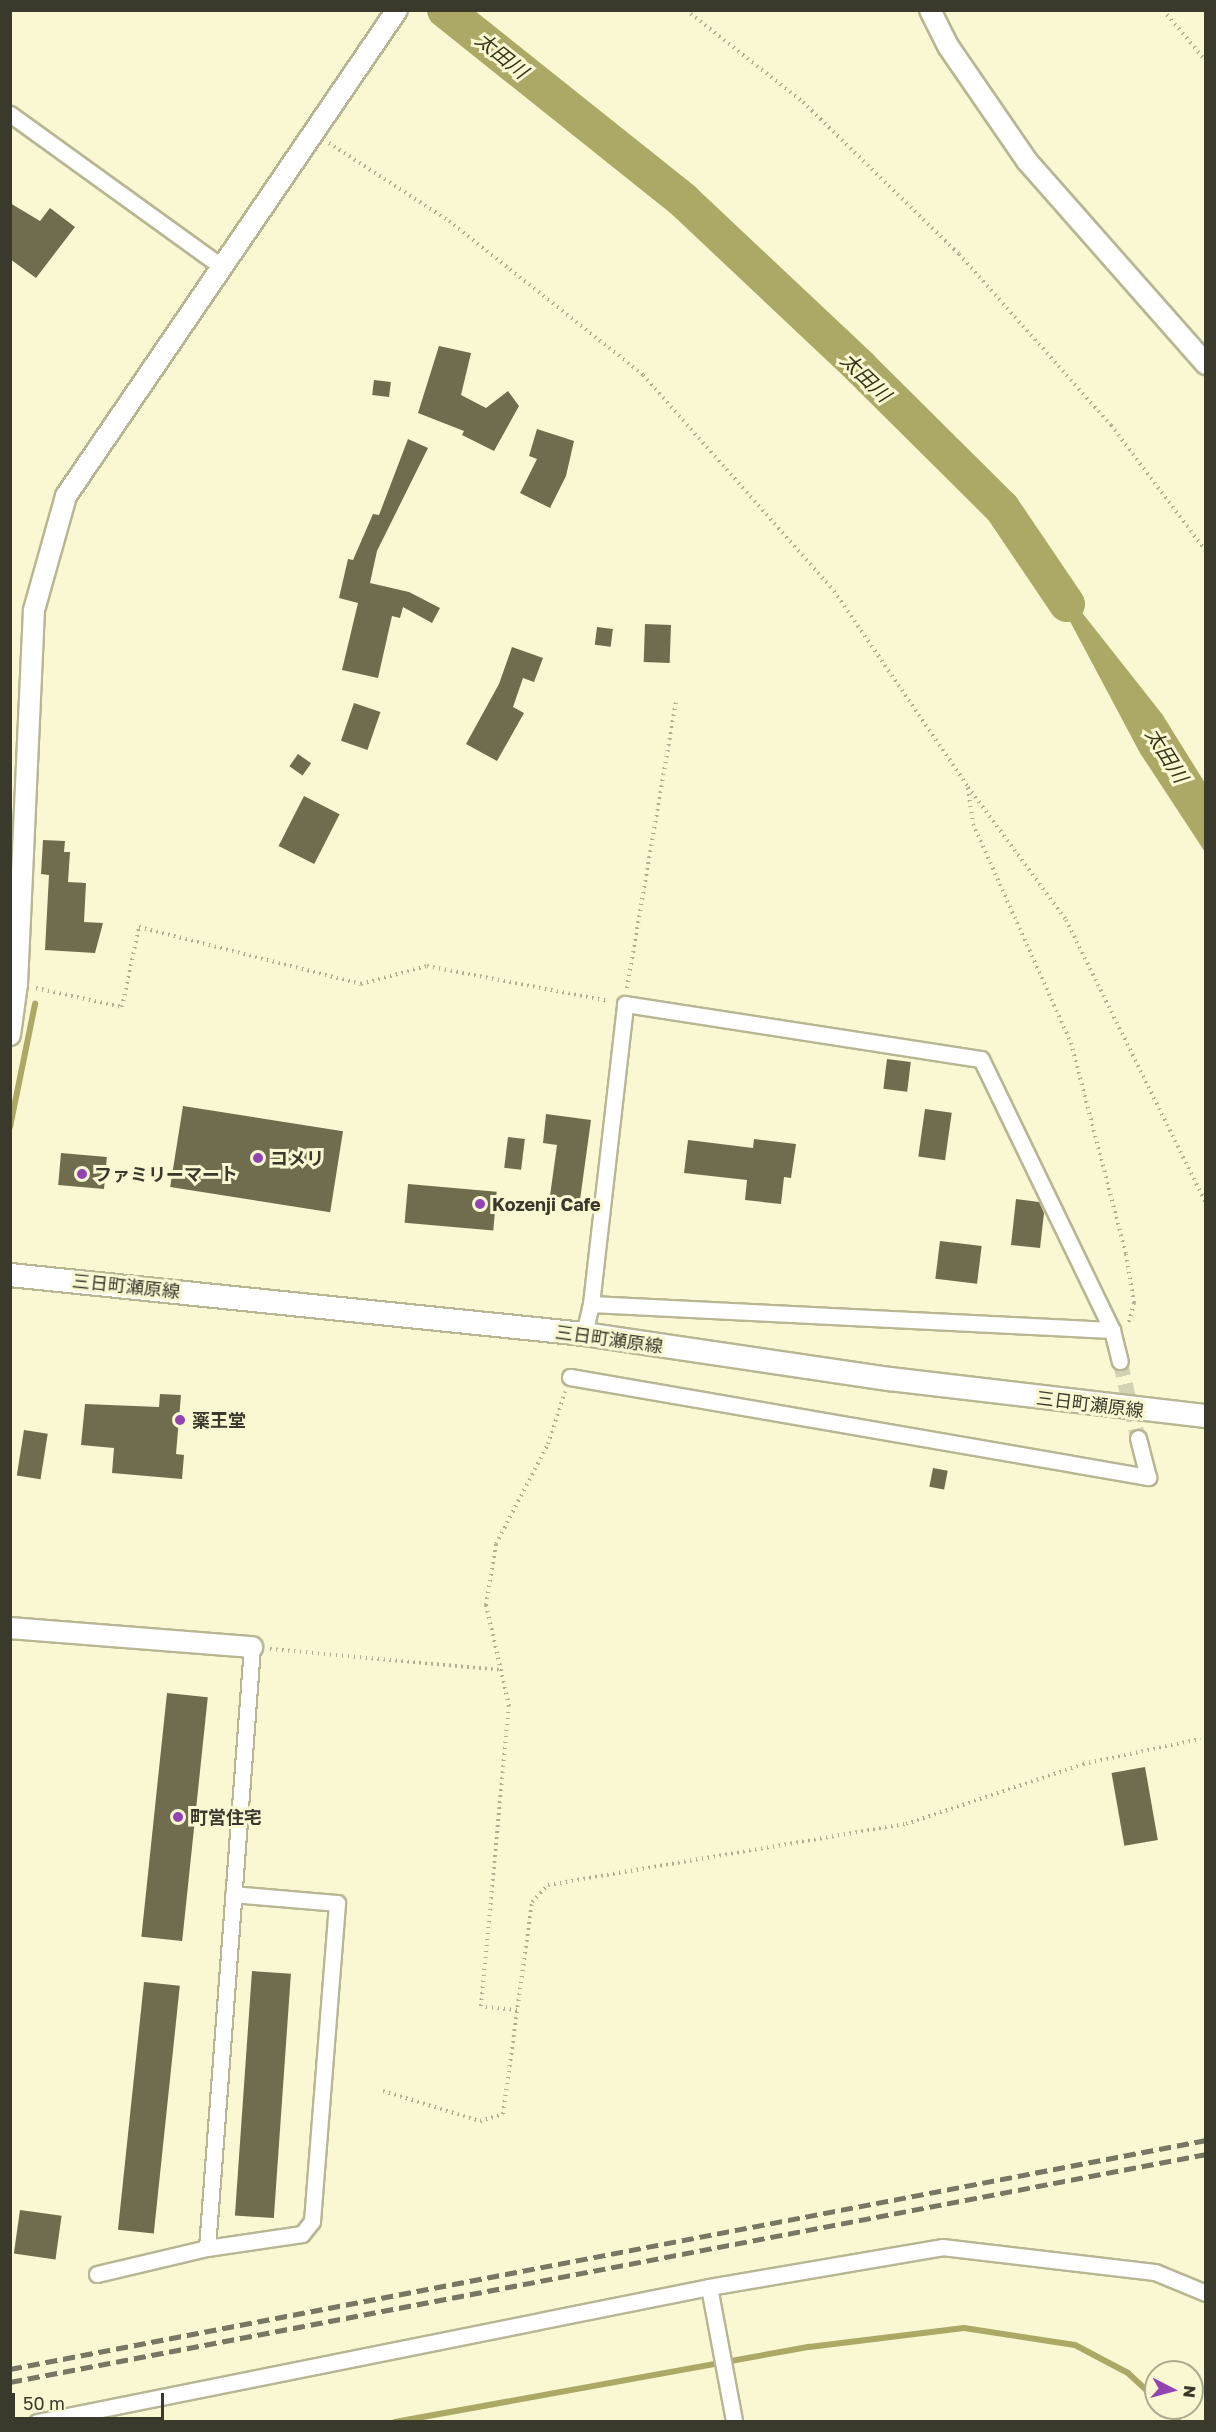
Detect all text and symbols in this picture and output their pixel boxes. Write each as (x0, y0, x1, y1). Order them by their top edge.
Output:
water label: 太田川 (471, 27, 533, 83)
water label: 太田川 (836, 348, 896, 406)
water label: 太田川 (1141, 723, 1193, 787)
place label: コメリ (270, 1147, 324, 1169)
marker: コメリ (251, 1151, 265, 1165)
place label: ファミリーマート (94, 1163, 238, 1185)
marker: ファミリーマート (75, 1167, 89, 1181)
place label: Kozenji Cafe (492, 1193, 601, 1215)
marker: Kozenji Cafe (473, 1197, 487, 1211)
street label: 三日町瀬原線 (71, 1270, 181, 1302)
street label: 三日町瀬原線 (554, 1321, 664, 1357)
street label: 三日町瀬原線 (1035, 1387, 1145, 1421)
place label: 薬王堂 (192, 1409, 246, 1431)
marker: 薬王堂 (173, 1413, 187, 1427)
place label: 町営住宅 (190, 1806, 262, 1828)
marker: 町営住宅 (171, 1810, 185, 1824)
north arrow (1144, 2360, 1204, 2420)
scale bar (15, 2381, 166, 2419)
text: N (1179, 2385, 1200, 2399)
text: 50 m (23, 2392, 65, 2414)

